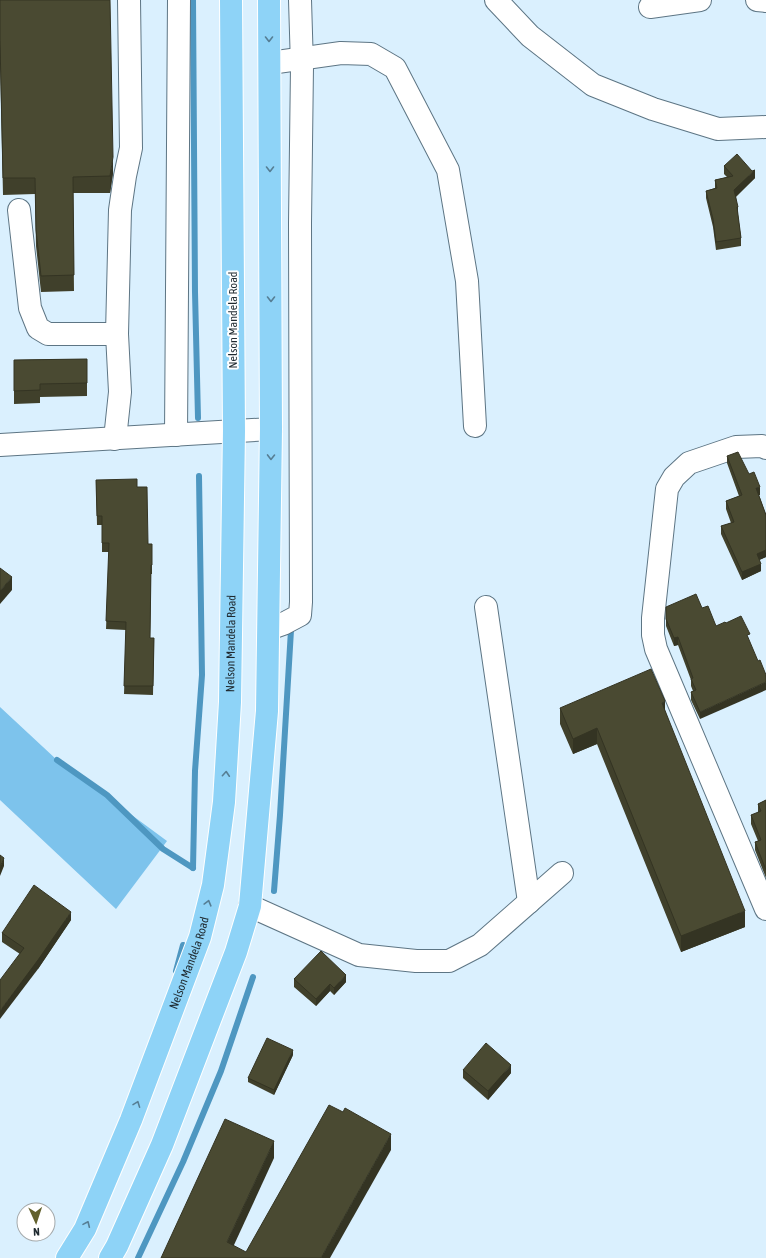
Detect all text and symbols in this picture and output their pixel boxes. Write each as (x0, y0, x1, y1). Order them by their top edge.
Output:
one-way arrow (265, 36, 273, 42)
one-way arrow (266, 166, 274, 172)
street label: Nelson Mandela Road (226, 272, 240, 368)
one-way arrow (267, 296, 275, 302)
one-way arrow (267, 454, 275, 460)
street label: Nelson Mandela Road (223, 595, 239, 692)
one-way arrow (221, 771, 230, 777)
one-way arrow (203, 899, 212, 906)
street label: Nelson Mandela Road (166, 915, 212, 1011)
one-way arrow (132, 1101, 140, 1108)
north arrow (16, 1202, 56, 1242)
one-way arrow (82, 1221, 90, 1228)
text: N (33, 1226, 40, 1238)

